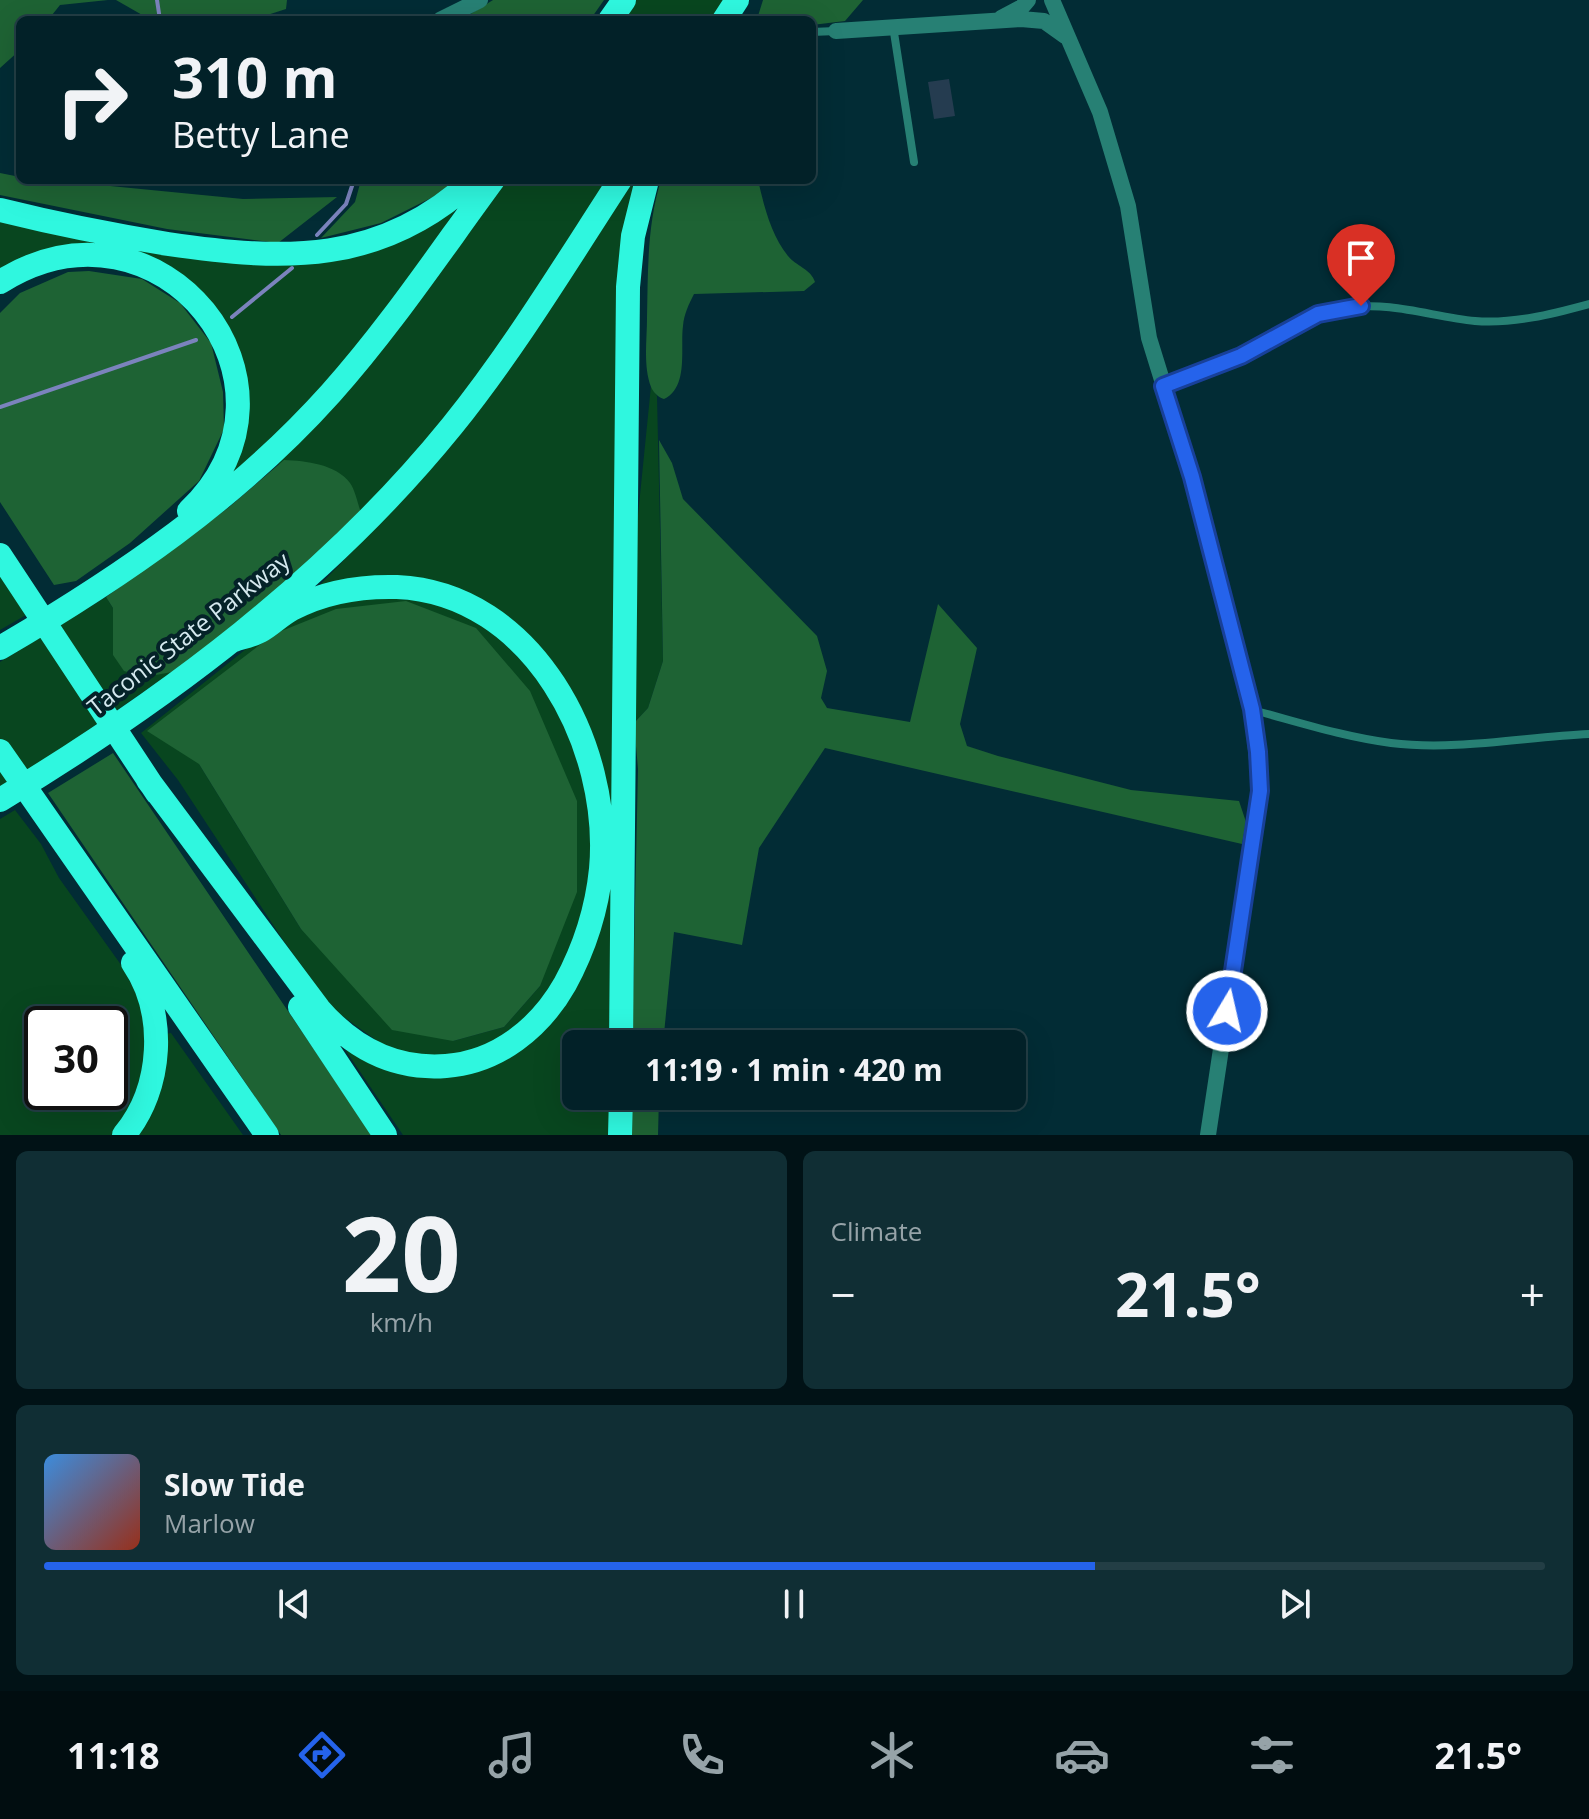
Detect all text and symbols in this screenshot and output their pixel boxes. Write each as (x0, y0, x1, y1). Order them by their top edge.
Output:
text: 310 m (172, 38, 338, 114)
icon: right (40, 48, 144, 152)
text: Betty Lane (172, 110, 350, 159)
pin (1327, 224, 1395, 306)
icon: arrive (1339, 236, 1383, 280)
street label: Taconic State Parkway (80, 543, 297, 722)
position arrow (1185, 969, 1269, 1053)
speed limit sign: 30 (24, 1006, 128, 1110)
text: 11:19 · 1 min · 420 m (645, 1049, 943, 1090)
text: 20 (342, 1181, 461, 1322)
text: Climate (831, 1213, 922, 1249)
text: 21.5° (1115, 1253, 1261, 1335)
text: − (831, 1264, 856, 1324)
text: + (1520, 1264, 1545, 1324)
text: km/h (370, 1304, 433, 1340)
text: Slow Tide (164, 1464, 305, 1505)
text: Marlow (164, 1505, 255, 1541)
icon: previous (272, 1582, 316, 1626)
icon: pause (772, 1582, 816, 1626)
icon: next (1273, 1582, 1317, 1626)
icon: directions (294, 1727, 350, 1783)
icon: music (484, 1727, 540, 1783)
icon: phone (674, 1727, 730, 1783)
icon: climate (864, 1727, 920, 1783)
icon: car (1054, 1727, 1110, 1783)
icon: filters (1244, 1727, 1300, 1783)
text: 11:18 (67, 1731, 160, 1780)
text: 21.5° (1434, 1731, 1522, 1780)

